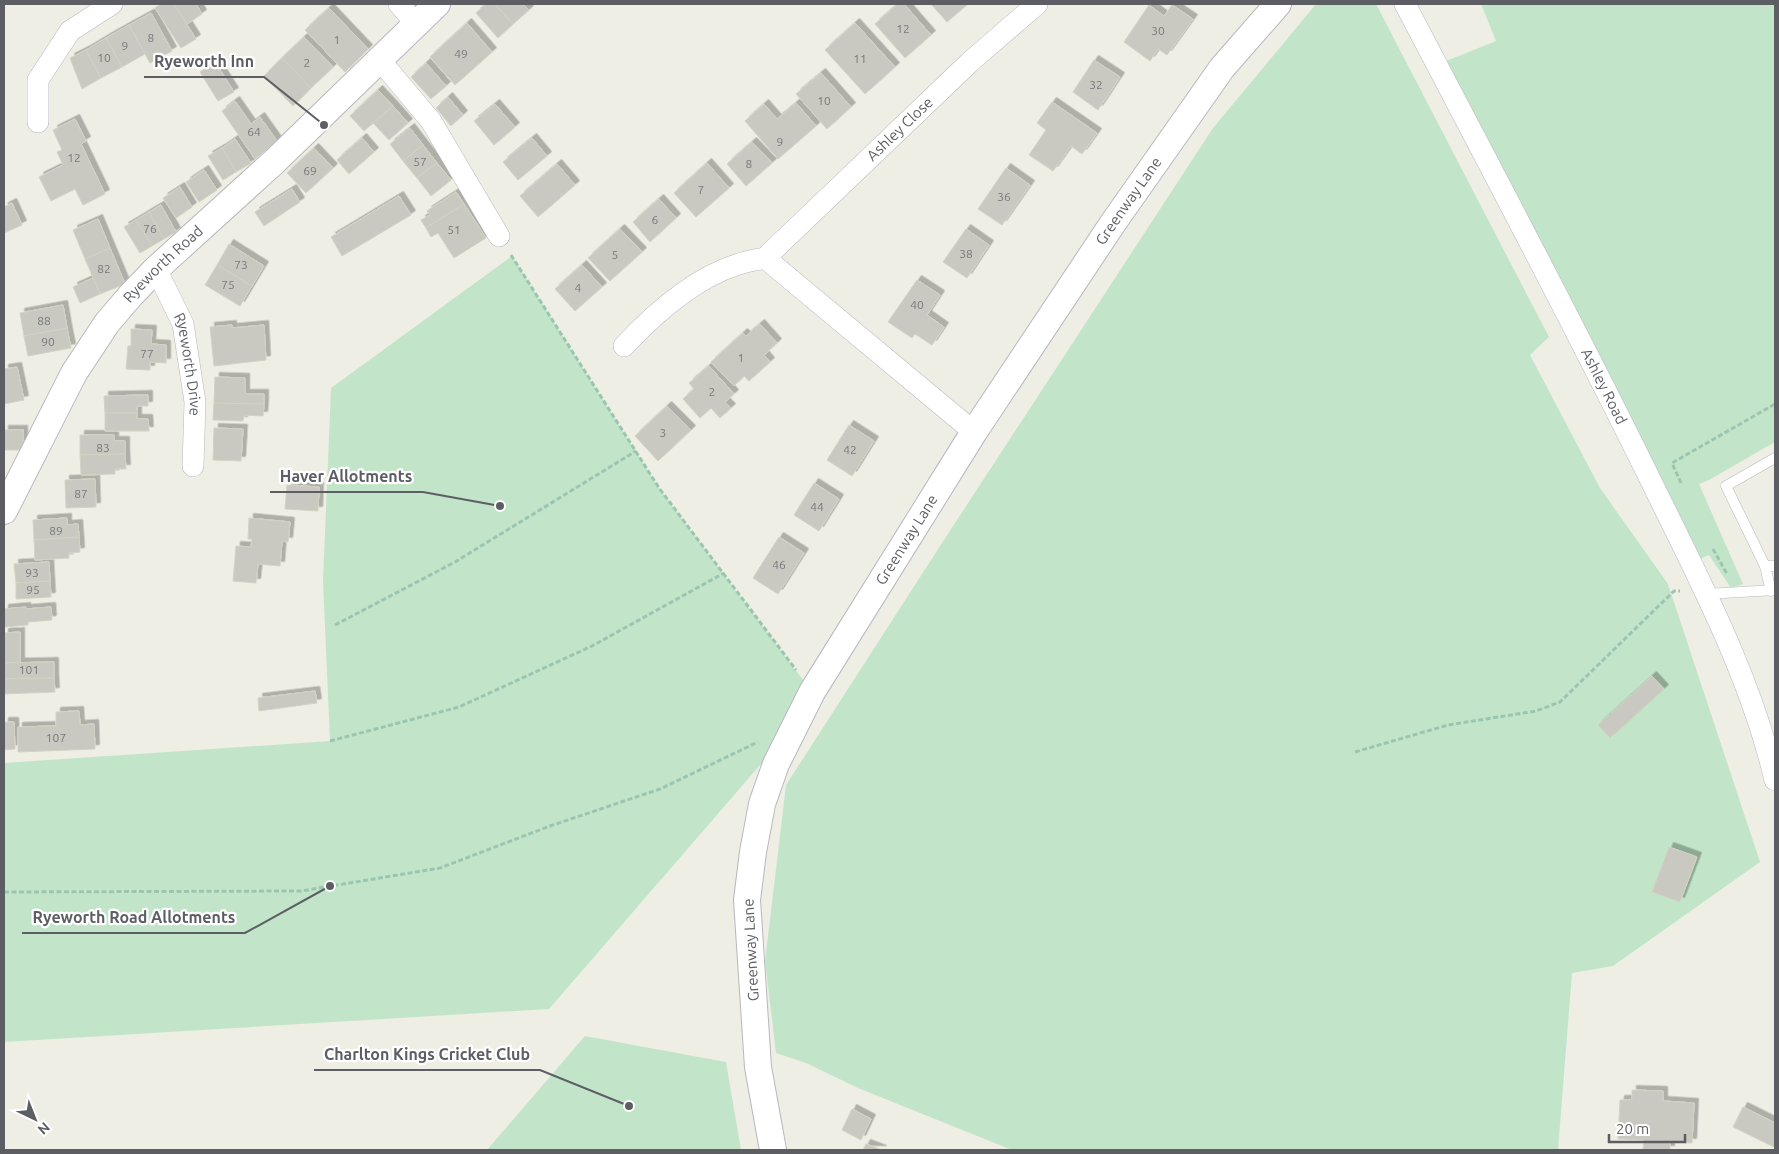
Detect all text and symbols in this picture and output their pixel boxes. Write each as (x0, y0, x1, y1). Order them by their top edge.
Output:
house number: 12 (896, 22, 910, 35)
house number: 30 (1151, 24, 1165, 37)
house number: 8 (148, 31, 155, 44)
house number: 1 (334, 33, 340, 46)
house number: 9 (122, 39, 128, 52)
callout: Ryeworth Inn (144, 46, 264, 77)
house number: 49 (454, 47, 468, 60)
house number: 10 (97, 51, 111, 64)
text: Ryeworth Inn (154, 52, 254, 70)
house number: 11 (853, 52, 867, 65)
house number: 2 (304, 56, 310, 69)
house number: 32 (1089, 78, 1103, 91)
street label: Ashley Close (863, 93, 936, 164)
house number: 10 (817, 94, 831, 107)
house number: 64 (247, 125, 261, 138)
house number: 9 (777, 135, 783, 148)
house number: 12 (67, 151, 81, 164)
street label: Greenway Lane (1092, 154, 1165, 248)
house number: 57 (413, 155, 427, 168)
house number: 8 (746, 157, 753, 170)
house number: 69 (303, 164, 317, 177)
house number: 7 (698, 183, 704, 196)
house number: 36 (997, 190, 1011, 203)
house number: 6 (652, 213, 659, 226)
street label: Ryeworth Road (119, 222, 206, 306)
house number: 76 (143, 222, 157, 235)
house number: 51 (447, 223, 461, 236)
house number: 38 (959, 247, 973, 260)
house number: 5 (612, 248, 618, 261)
house number: 73 (234, 258, 248, 271)
house number: 82 (97, 262, 111, 275)
house number: 75 (221, 278, 235, 291)
house number: 4 (575, 281, 582, 294)
house number: 40 (910, 298, 924, 311)
street label: Ryeworth Drive (171, 310, 204, 416)
house number: 88 (37, 314, 51, 327)
house number: 90 (41, 335, 55, 348)
street label: Ashley Road (1578, 345, 1630, 427)
house number: 77 (140, 347, 154, 360)
house number: 1 (738, 351, 744, 364)
house number: 2 (709, 385, 715, 398)
house number: 3 (660, 426, 666, 439)
house number: 83 (96, 441, 110, 454)
house number: 42 (843, 443, 857, 456)
callout: Haver Allotments (270, 461, 423, 492)
text: Haver Allotments (280, 467, 412, 485)
house number: 87 (74, 487, 88, 500)
street label: Greenway Lane (872, 491, 941, 588)
house number: 44 (810, 500, 824, 513)
house number: 89 (49, 524, 63, 537)
house number: 46 (772, 558, 786, 571)
house number: 93 (25, 566, 39, 579)
house number: 95 (26, 583, 40, 596)
house number: 101 (19, 663, 39, 676)
house number: 107 (46, 731, 66, 744)
street label: Greenway Lane (739, 898, 762, 1002)
callout: Ryeworth Road Allotments (22, 902, 245, 933)
text: Ryeworth Road Allotments (33, 908, 235, 926)
callout: Charlton Kings Cricket Club (314, 1039, 540, 1070)
text: Charlton Kings Cricket Club (324, 1045, 530, 1063)
north arrow (10, 1094, 60, 1144)
scale bar (1609, 1112, 1685, 1144)
text: N (35, 1119, 53, 1138)
text: 20 m (1616, 1120, 1649, 1137)

